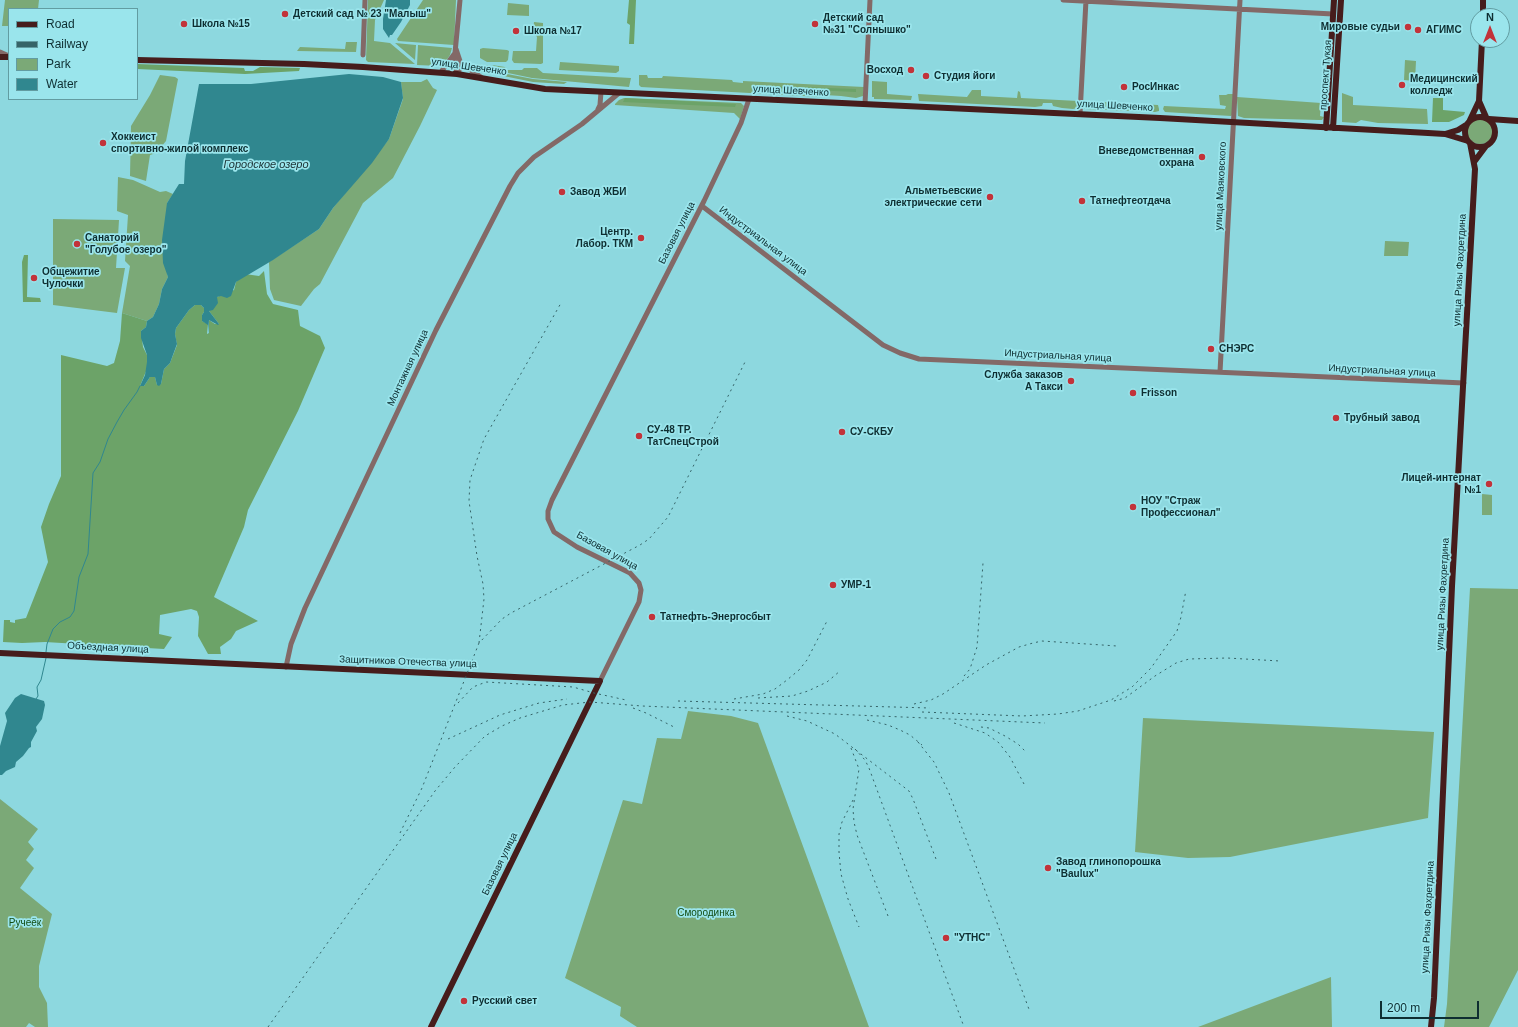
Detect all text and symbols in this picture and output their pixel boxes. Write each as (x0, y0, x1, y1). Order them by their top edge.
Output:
legend (8, 8, 138, 100)
place label: Детский сад № 23 "Малыш" (293, 8, 431, 20)
north arrow (1470, 8, 1510, 48)
marker: Детский сад № 23 "Малыш" (280, 9, 290, 19)
text: N (1486, 11, 1494, 23)
place label: Детский сад №31 "Солнышко" (823, 12, 911, 36)
text: Road (46, 17, 75, 31)
place label: Школа №15 (192, 18, 250, 30)
marker: Школа №15 (179, 19, 189, 29)
marker: Детский сад №31 "Солнышко" (810, 19, 820, 29)
place label: Мировые судьи (1321, 21, 1400, 33)
marker: Мировые судьи (1403, 22, 1413, 32)
place label: АГИМС (1426, 24, 1462, 36)
place label: Школа №17 (524, 25, 582, 37)
marker: АГИМС (1413, 25, 1423, 35)
marker: Школа №17 (511, 26, 521, 36)
text: Railway (46, 37, 88, 51)
street label: проспект Тукая (1318, 39, 1334, 111)
street label: улица Шевченко (430, 56, 508, 78)
text: Park (46, 57, 71, 71)
place label: Восход (867, 64, 903, 76)
marker: Восход (906, 65, 916, 75)
place label: Студия йоги (934, 70, 995, 82)
marker: Студия йоги (921, 71, 931, 81)
place label: Медицинский колледж (1410, 73, 1478, 96)
text: Water (46, 77, 78, 91)
marker: Медицинский колледж (1397, 80, 1407, 90)
place label: РосИнкас (1132, 81, 1179, 93)
marker: РосИнкас (1119, 82, 1129, 92)
street label: улица Шевченко (753, 83, 829, 99)
street label: улица Шевченко (1077, 98, 1153, 114)
place label: Хоккеист спортивно-жилой комплекс (111, 131, 248, 154)
marker: Хоккеист спортивно-жилой комплекс (98, 138, 108, 148)
street label: улица Маяковского (1213, 141, 1229, 231)
place label: Вневедомственная охрана (1098, 145, 1194, 168)
marker: Вневедомственная охрана (1197, 152, 1207, 162)
water label: Городское озеро (223, 158, 309, 172)
place label: Альметьевские электрические сети (884, 185, 982, 208)
place label: Завод ЖБИ (570, 186, 626, 198)
marker: Завод ЖБИ (557, 187, 567, 197)
marker: Альметьевские электрические сети (985, 192, 995, 202)
place label: Татнефтеотдача (1090, 195, 1171, 207)
marker: Татнефтеотдача (1077, 196, 1087, 206)
street label: Базовая улица (656, 200, 698, 266)
street label: Индустриальная улица (716, 204, 810, 278)
street label: улица Ризы Фахретдина (1451, 213, 1469, 327)
place label: Центр. Лабор. ТКМ (576, 226, 633, 250)
place label: Санаторий "Голубое озеро" (85, 232, 167, 256)
marker: Центр. Лабор. ТКМ (636, 233, 646, 243)
marker: Санаторий "Голубое озеро" (72, 239, 82, 249)
place label: Общежитие Чулочки (42, 266, 100, 290)
marker: Общежитие Чулочки (29, 273, 39, 283)
street label: Монтажная улица (385, 328, 431, 408)
place label: СНЭРС (1219, 343, 1254, 355)
marker: СНЭРС (1206, 344, 1216, 354)
street label: Индустриальная улица (1004, 347, 1112, 365)
street label: Индустриальная улица (1328, 362, 1436, 380)
place label: Служба заказов А Такси (984, 369, 1063, 392)
marker: Служба заказов А Такси (1066, 376, 1076, 386)
place label: Frisson (1141, 387, 1177, 399)
marker: Frisson (1128, 388, 1138, 398)
place label: Трубный завод (1344, 412, 1420, 424)
marker: Трубный завод (1331, 413, 1341, 423)
place label: СУ-48 ТР. ТатСпецСтрой (647, 424, 719, 448)
place label: СУ-СКБУ (850, 426, 893, 438)
marker: СУ-СКБУ (837, 427, 847, 437)
marker: СУ-48 ТР. ТатСпецСтрой (634, 431, 644, 441)
place label: Лицей-интернат №1 (1401, 472, 1481, 496)
marker: Лицей-интернат №1 (1484, 479, 1494, 489)
place label: НОУ "Страж Профессионал" (1141, 495, 1221, 518)
marker: НОУ "Страж Профессионал" (1128, 502, 1138, 512)
street label: Базовая улица (574, 529, 640, 573)
street label: улица Ризы Фахретдина (1434, 537, 1452, 651)
place label: УМР-1 (841, 579, 871, 591)
marker: УМР-1 (828, 580, 838, 590)
place label: Татнефть-Энергосбыт (660, 611, 771, 623)
marker: Татнефть-Энергосбыт (647, 612, 657, 622)
street label: Объездная улица (67, 640, 149, 656)
street label: Защитников Отечества улица (339, 654, 477, 670)
street label: Базовая улица (480, 831, 520, 897)
place label: Завод глинопорошка "Baulux" (1056, 856, 1161, 880)
street label: улица Ризы Фахретдина (1419, 860, 1437, 974)
marker: Завод глинопорошка "Baulux" (1043, 863, 1053, 873)
park label: Смородинка (677, 907, 735, 919)
park label: Ручеёк (9, 917, 41, 929)
place label: "УТНС" (954, 932, 990, 944)
marker: "УТНС" (941, 933, 951, 943)
scale bar (1382, 993, 1481, 1019)
place label: Русский свет (472, 995, 537, 1007)
marker: Русский свет (459, 996, 469, 1006)
text: 200 m (1387, 1001, 1420, 1015)

